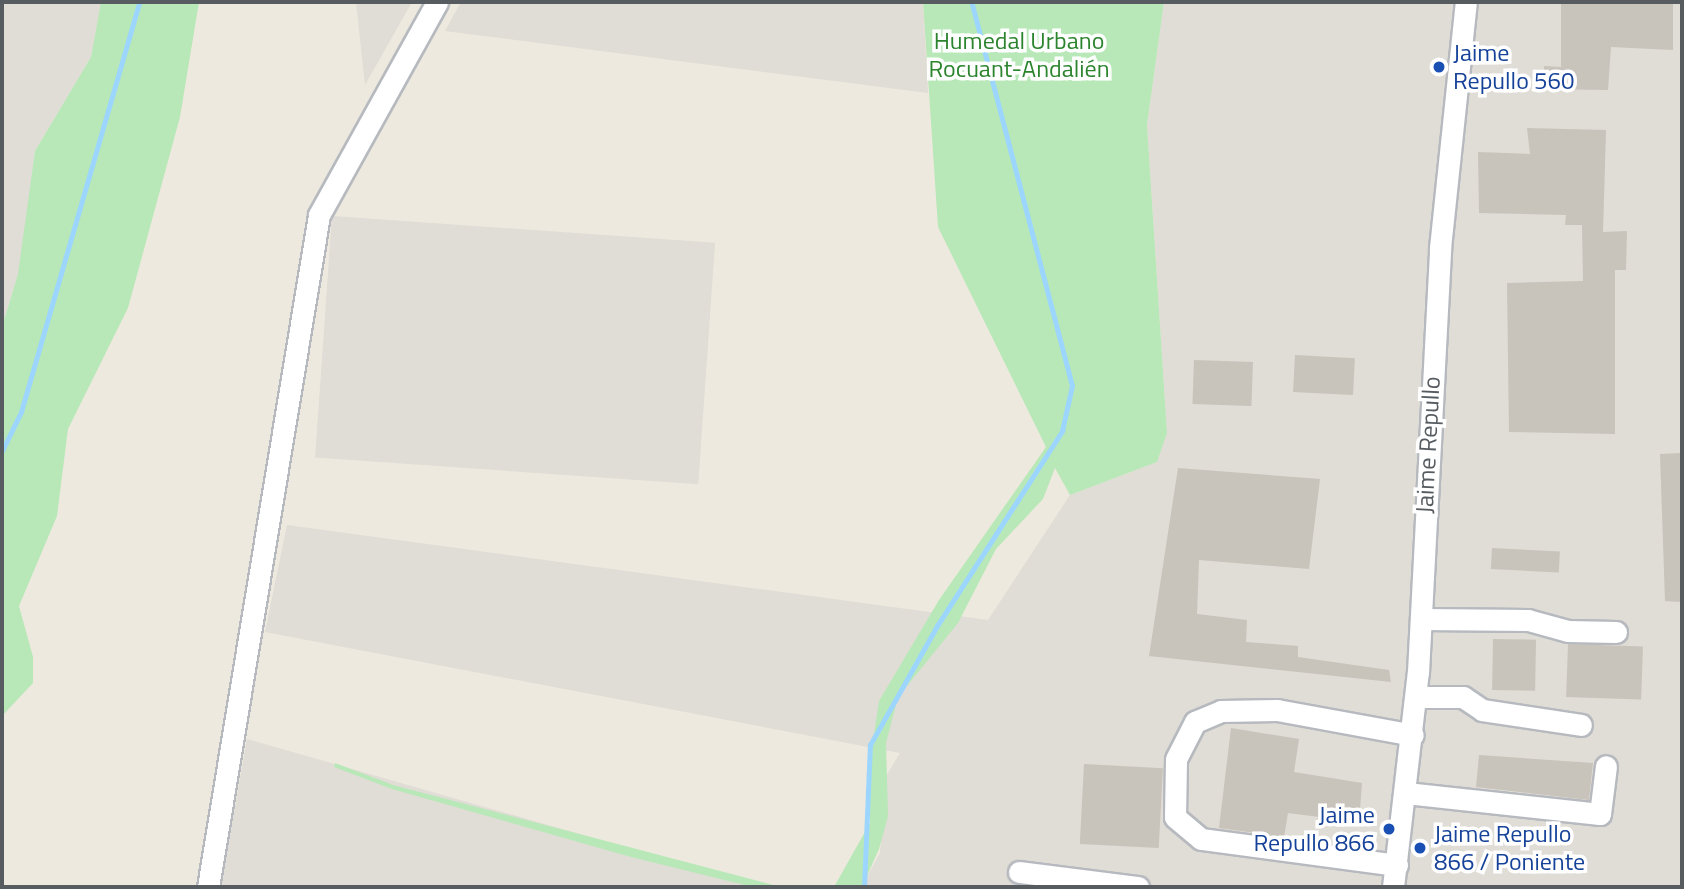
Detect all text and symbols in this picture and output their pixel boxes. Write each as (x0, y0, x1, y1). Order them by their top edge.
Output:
park label: Humedal Urbano Rocuant-Andalién (928, 27, 1110, 83)
place label: Jaime Repullo 560 (1453, 39, 1574, 95)
marker: Jaime Repullo 560 (1431, 59, 1447, 75)
street label: Jaime Repullo (1410, 376, 1446, 514)
place label: Jaime Repullo 866 (1254, 801, 1375, 857)
place label: Jaime Repullo 866 / Poniente (1434, 820, 1585, 876)
marker: Jaime Repullo 866 (1381, 821, 1397, 837)
marker: Jaime Repullo 866 / Poniente (1412, 840, 1428, 856)

